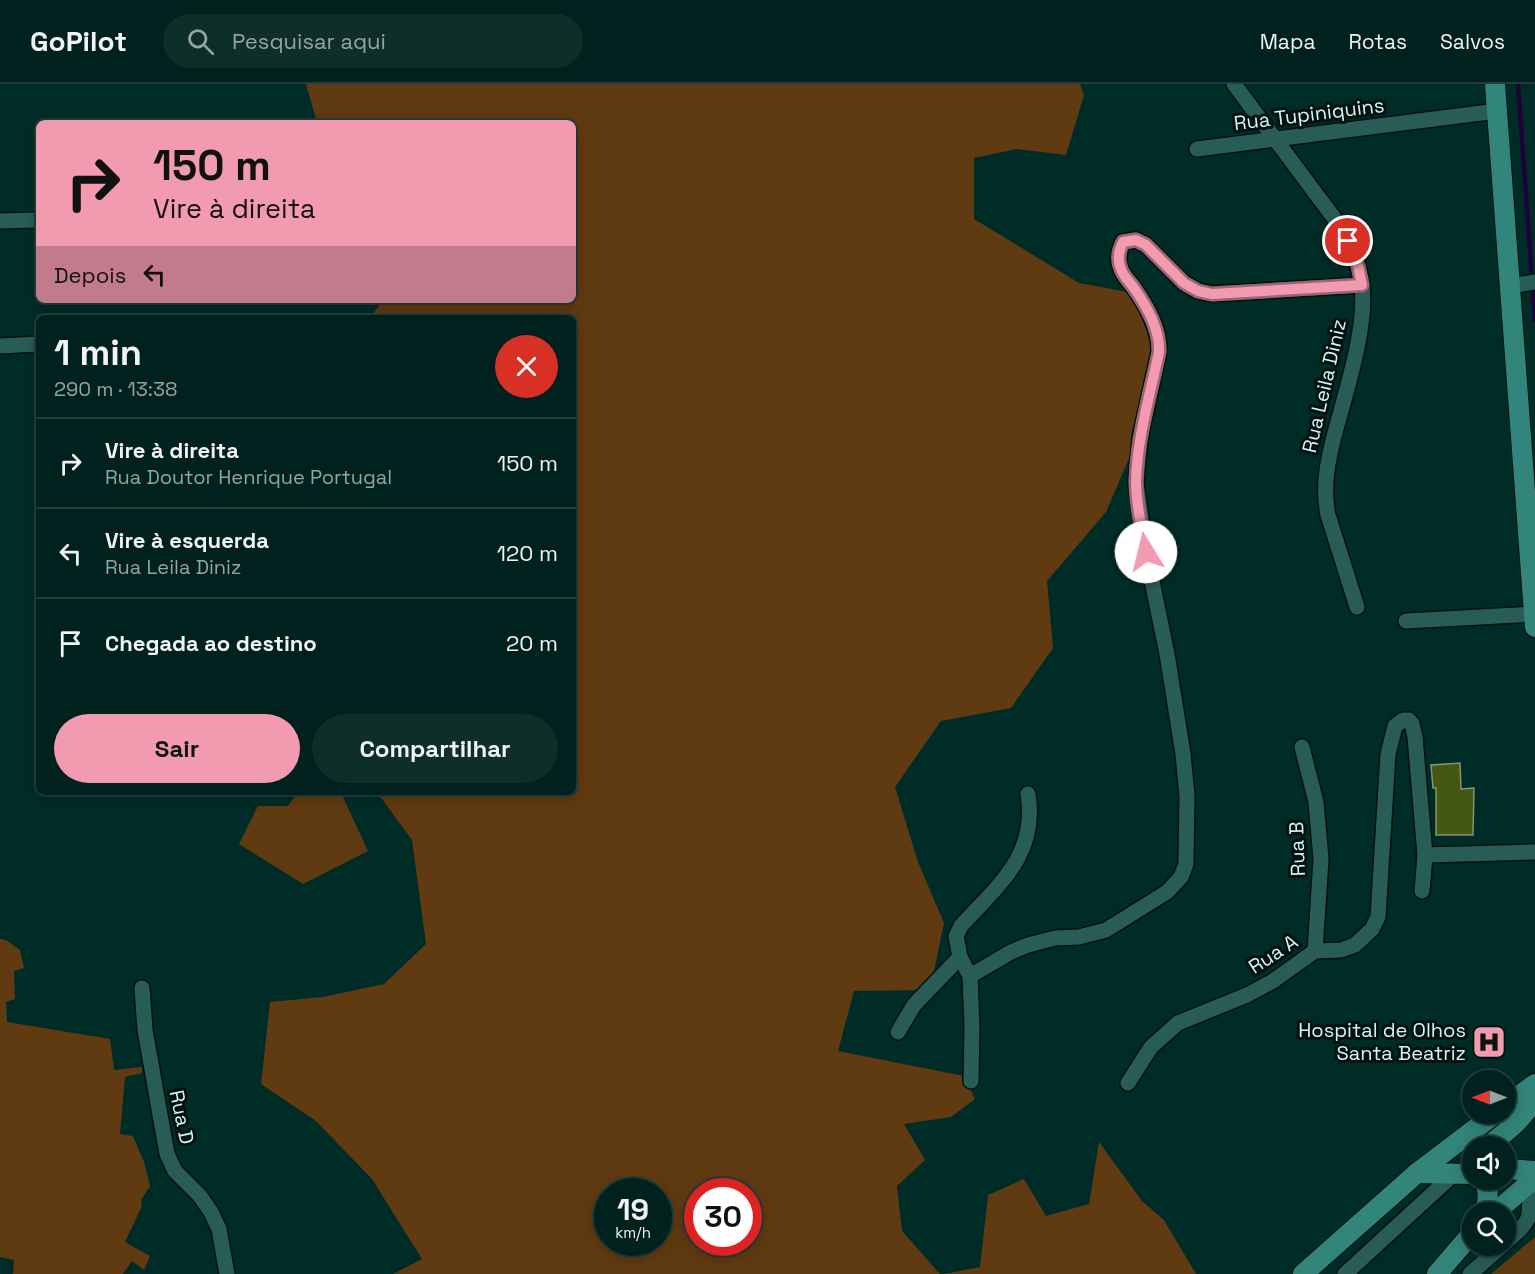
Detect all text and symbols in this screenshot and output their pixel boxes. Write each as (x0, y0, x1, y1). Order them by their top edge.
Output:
search box (163, 14, 583, 68)
text: GoPilot (30, 23, 127, 59)
icon: search (184, 25, 217, 58)
text: Pesquisar aqui (232, 27, 386, 55)
text: Mapa (1260, 28, 1315, 55)
text: Rotas (1348, 28, 1407, 55)
text: Salvos (1440, 28, 1505, 55)
street label: Rua Tupiniquins (1232, 92, 1386, 136)
text: 150 m (153, 139, 271, 192)
icon: right (54, 144, 132, 222)
text: Vire à direita (153, 191, 316, 226)
pin (1322, 215, 1373, 266)
icon: arrive (1331, 224, 1364, 257)
icon: left (138, 258, 171, 291)
text: Depois (54, 261, 126, 289)
street label: Rua Leila Diniz (1296, 317, 1352, 455)
text: 1 min (54, 330, 142, 376)
button: close (495, 335, 558, 398)
text: 290 m · 13:38 (54, 376, 177, 402)
text: Vire à direita (105, 436, 239, 464)
icon: right (54, 447, 87, 480)
text: 150 m (497, 449, 558, 477)
text: Rua Doutor Henrique Portugal (105, 464, 392, 490)
position arrow (1114, 520, 1178, 584)
text: Vire à esquerda (105, 526, 269, 554)
icon: left (54, 537, 87, 570)
text: 120 m (497, 539, 558, 567)
text: Rua Leila Diniz (105, 554, 241, 580)
icon: arrive (54, 627, 87, 660)
text: Chegada ao destino (105, 629, 317, 657)
text: 20 m (506, 629, 558, 657)
button: Sair (54, 714, 300, 783)
button: Compartilhar (312, 714, 558, 783)
street label: Rua B (1283, 821, 1311, 877)
street label: Rua A (1243, 928, 1303, 980)
place label: Hospital de Olhos Santa Beatriz (1298, 1017, 1466, 1066)
hospital icon: Hospital de Olhos Santa Beatriz (1471, 1024, 1507, 1060)
north arrow (1462, 1070, 1516, 1124)
map controls (1462, 1070, 1516, 1256)
street label: Rua D (164, 1088, 200, 1146)
button: sound (1462, 1136, 1516, 1190)
speed limit sign: 30 (684, 1178, 762, 1256)
text: 19 (617, 1190, 649, 1229)
button: search (1462, 1202, 1516, 1256)
text: km/h (615, 1223, 651, 1242)

